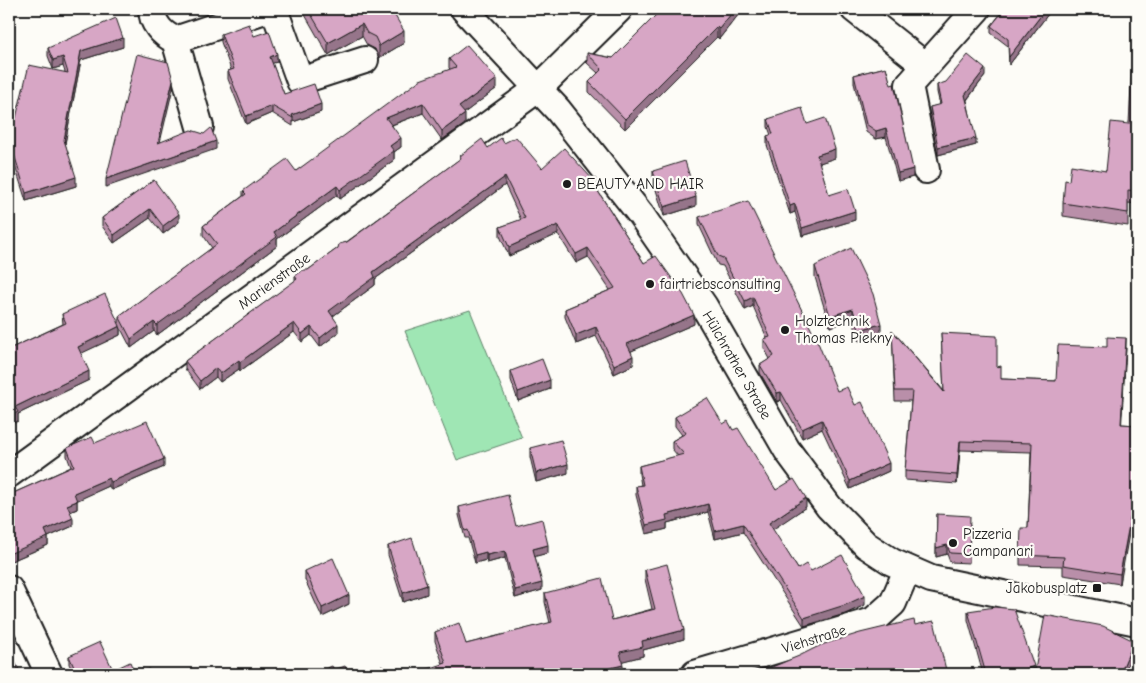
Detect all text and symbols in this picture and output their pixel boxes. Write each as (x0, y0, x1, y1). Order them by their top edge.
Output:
place label: BEAUTY AND HAIR (577, 175, 704, 193)
marker: BEAUTY AND HAIR (561, 178, 573, 190)
street label: Marienstraße (234, 249, 314, 313)
place label: fairtriebsconsulting (659, 275, 781, 293)
marker: fairtriebsconsulting (644, 278, 656, 290)
street label: Hülchrather Straße (699, 307, 776, 423)
place label: Holztechnik Thomas Piekny (795, 312, 892, 347)
marker: Holztechnik Thomas Piekny (779, 324, 791, 336)
place label: Pizzeria Campanari (963, 525, 1033, 560)
marker: Pizzeria Campanari (947, 537, 959, 549)
place label: Jakobusplatz (1006, 579, 1087, 597)
marker: Jakobusplatz (1091, 582, 1103, 594)
street label: Viehstraße (780, 621, 849, 657)

